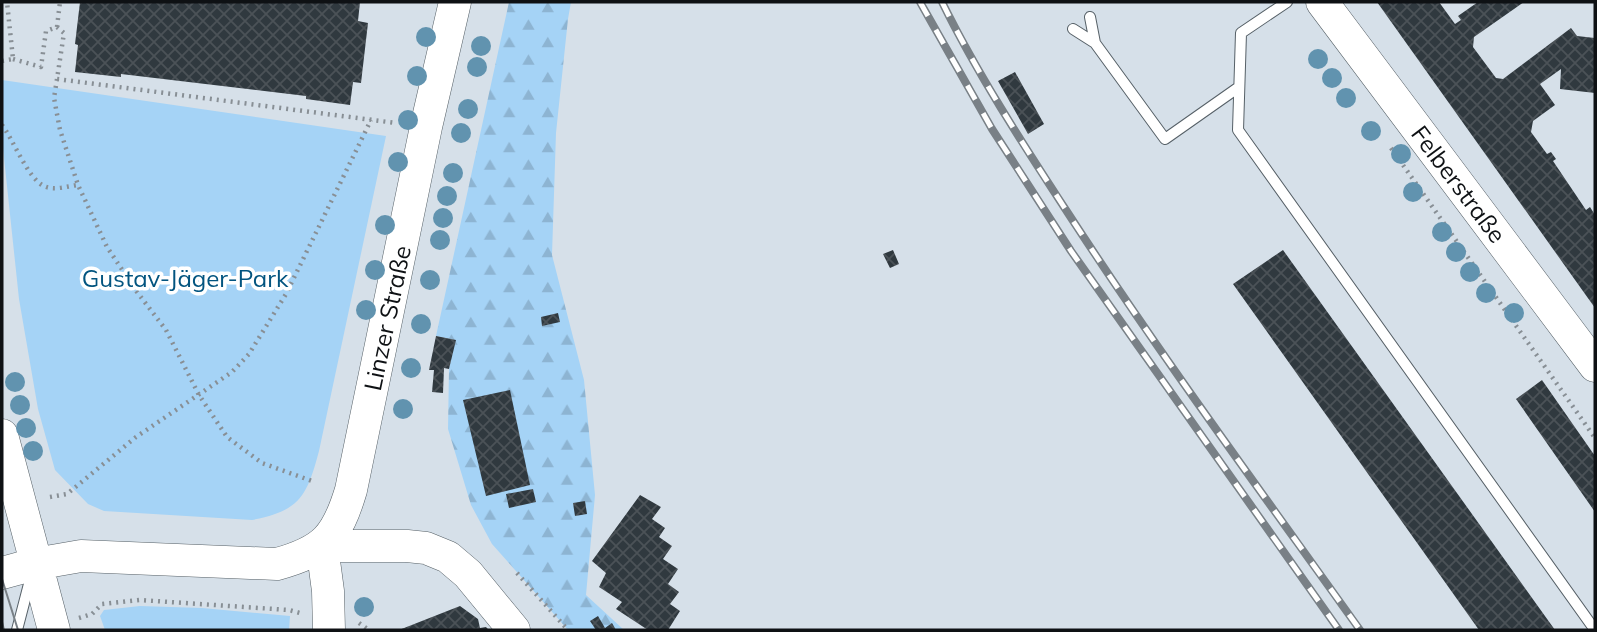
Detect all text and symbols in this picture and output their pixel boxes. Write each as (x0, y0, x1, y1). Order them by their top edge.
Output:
street label: Felberstraße (1405, 119, 1513, 249)
street label: Linzer Straße (357, 243, 417, 393)
park label: Gustav-Jäger-Park (82, 263, 289, 293)

